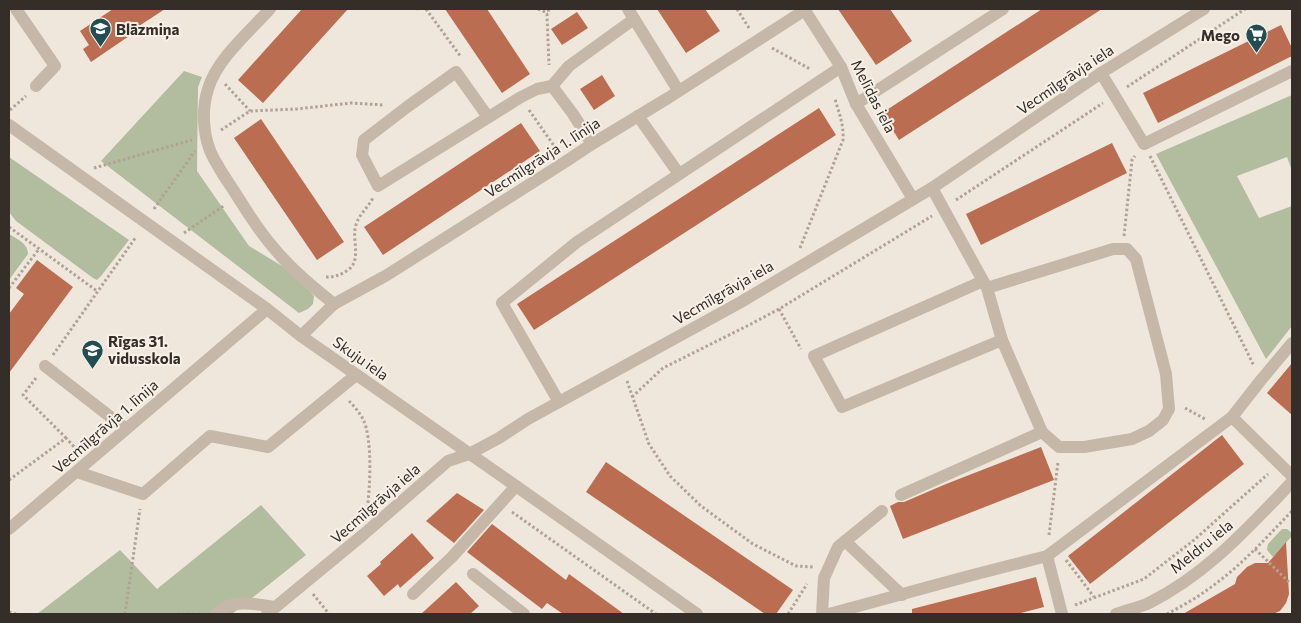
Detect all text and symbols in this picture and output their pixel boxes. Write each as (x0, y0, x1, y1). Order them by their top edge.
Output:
school or university icon: Blāzmiņa (88, 17, 112, 48)
place label: Blāzmiņa (116, 20, 180, 40)
supermarket icon: Mego (1244, 23, 1268, 54)
place label: Mego (1201, 26, 1240, 44)
street label: Vecmīlgrāvja iela (1013, 40, 1117, 118)
street label: Melīdas iela (848, 56, 900, 136)
street label: Vecmīlgrāvja 1. līnija (481, 113, 603, 201)
street label: Vecmīlgrāvja iela (670, 256, 776, 328)
place label: Rīgas 31. vidusskola (108, 332, 181, 367)
street label: Skuju iela (330, 332, 392, 384)
school or university icon: Rīgas 31. vidusskola (80, 338, 104, 369)
street label: Vecmīlgrāvja 1. līnija (49, 375, 161, 477)
street label: Vecmīlgrāvja iela (327, 459, 423, 547)
street label: Meldru iela (1166, 515, 1236, 577)

